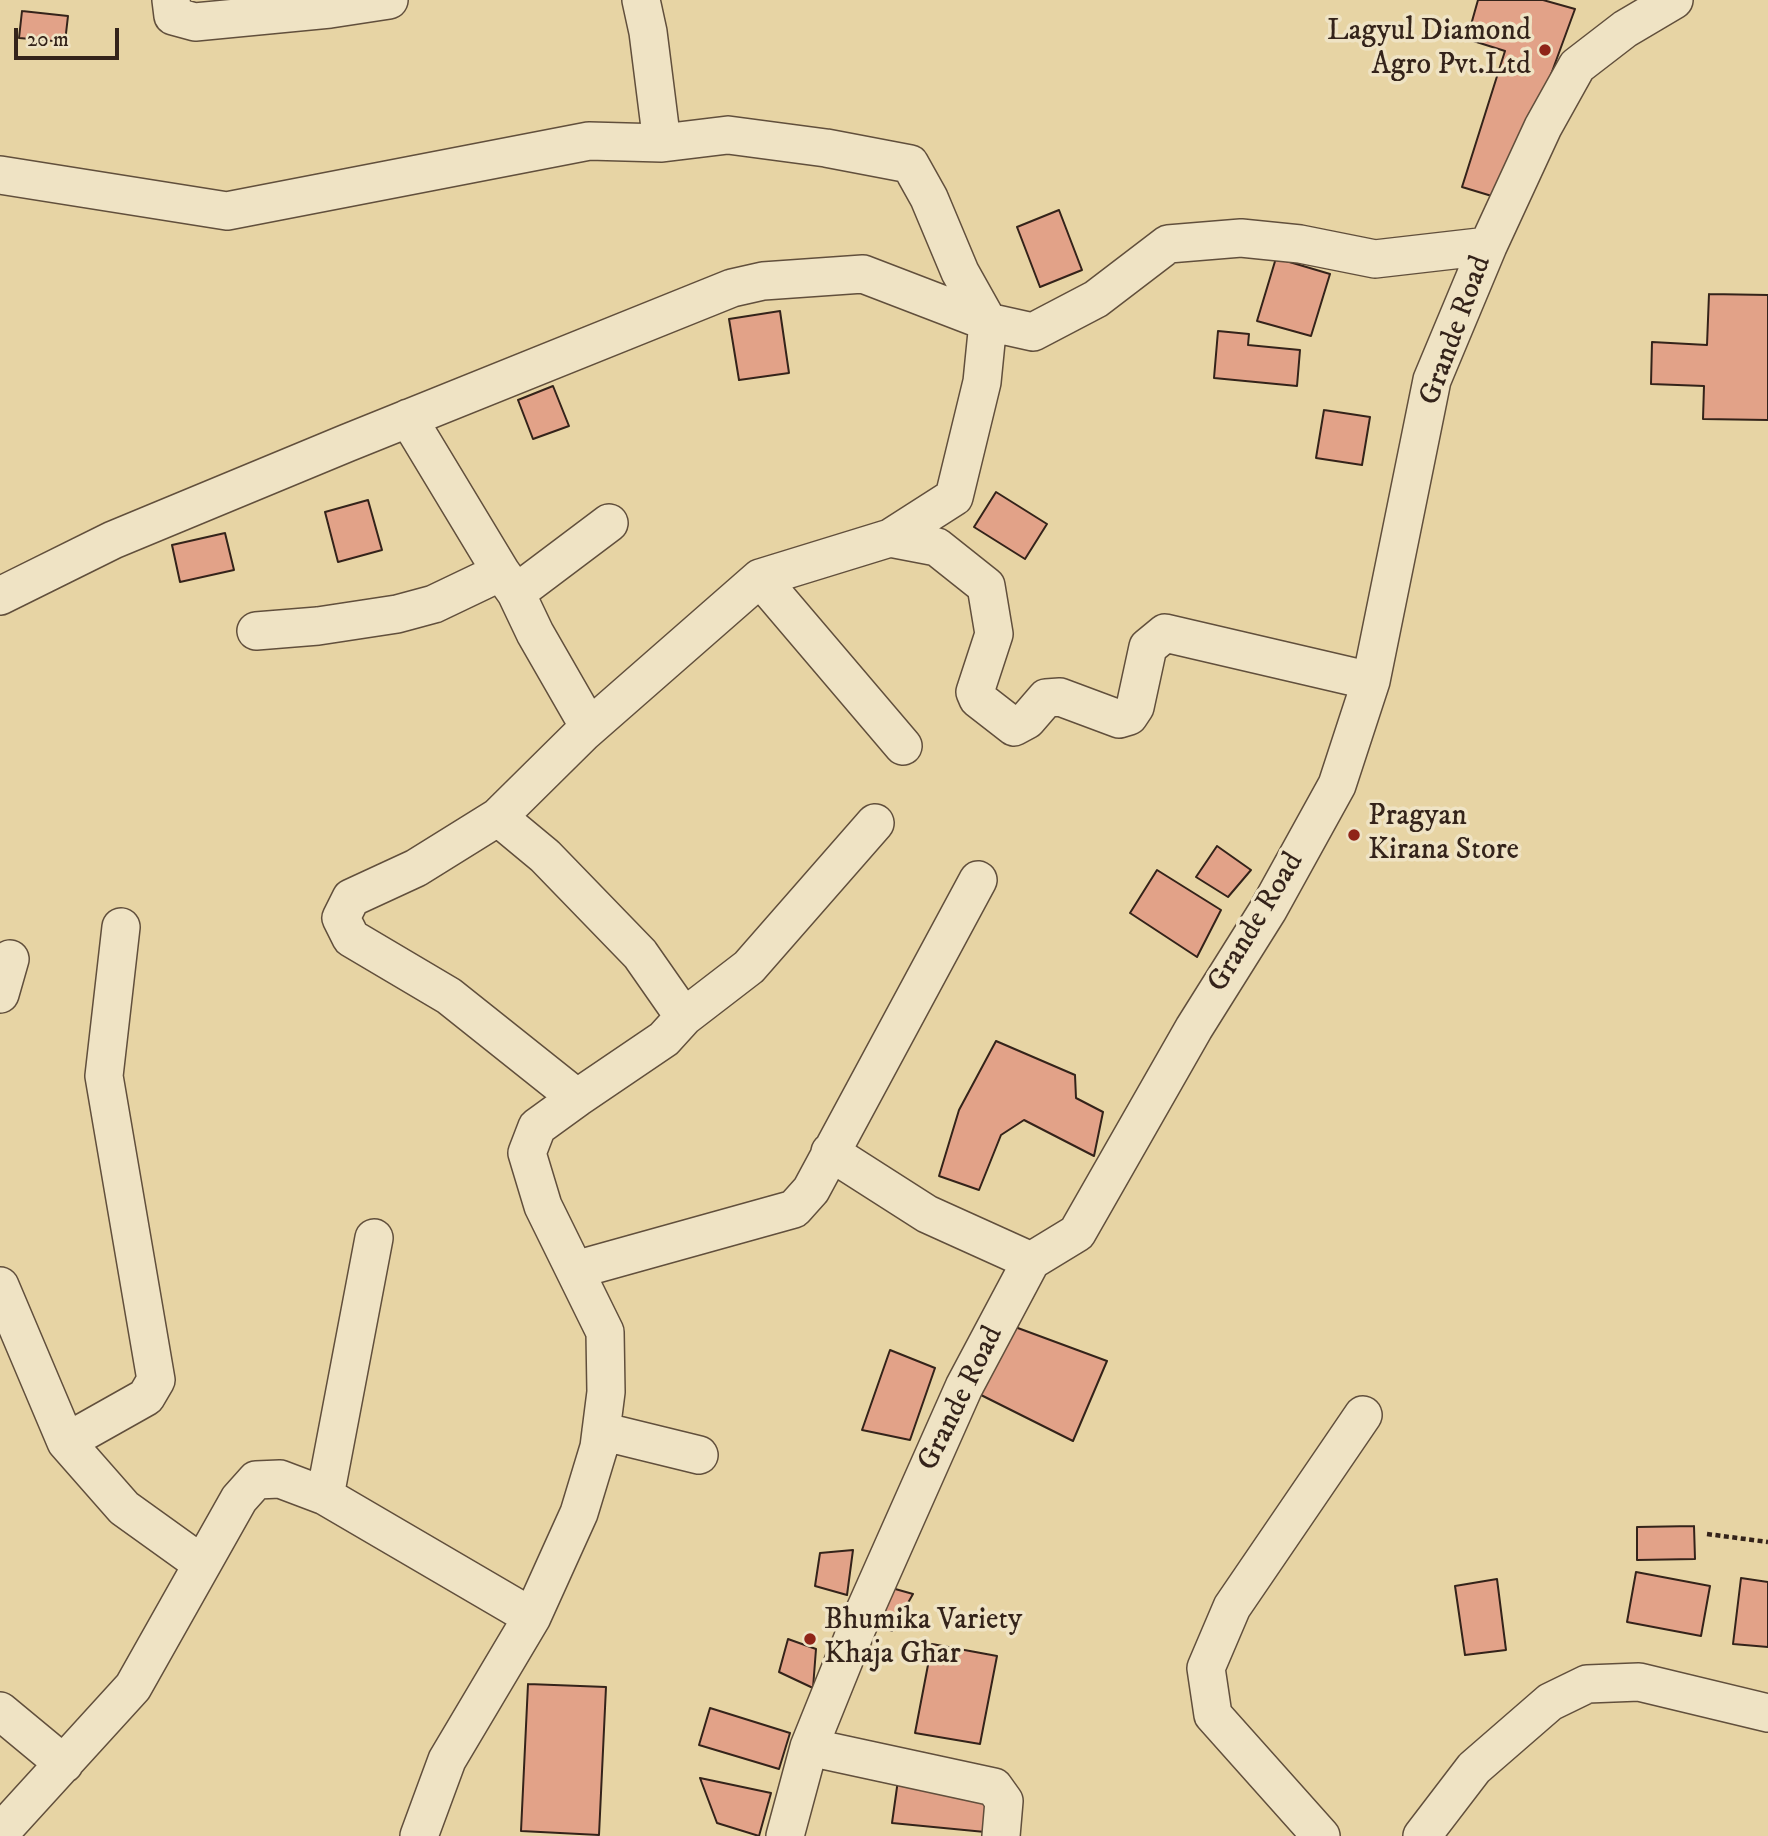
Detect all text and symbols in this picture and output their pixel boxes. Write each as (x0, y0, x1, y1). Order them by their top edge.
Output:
scale bar (18, 14, 122, 58)
place label: Lagyul Diamond Agro Pvt.Ltd (1327, 15, 1531, 86)
text: 20 m (27, 27, 69, 53)
marker: Lagyul Diamond Agro Pvt.Ltd (1537, 42, 1553, 58)
street label: Grande Road (1413, 251, 1501, 411)
place label: Pragyan Kirana Store (1368, 800, 1519, 870)
marker: Pragyan Kirana Store (1346, 827, 1362, 843)
street label: Grande Road (1201, 847, 1313, 999)
street label: Grande Road (912, 1321, 1012, 1477)
place label: Bhumika Variety Khaja Ghar (824, 1604, 1022, 1674)
marker: Bhumika Variety Khaja Ghar (802, 1631, 818, 1647)

